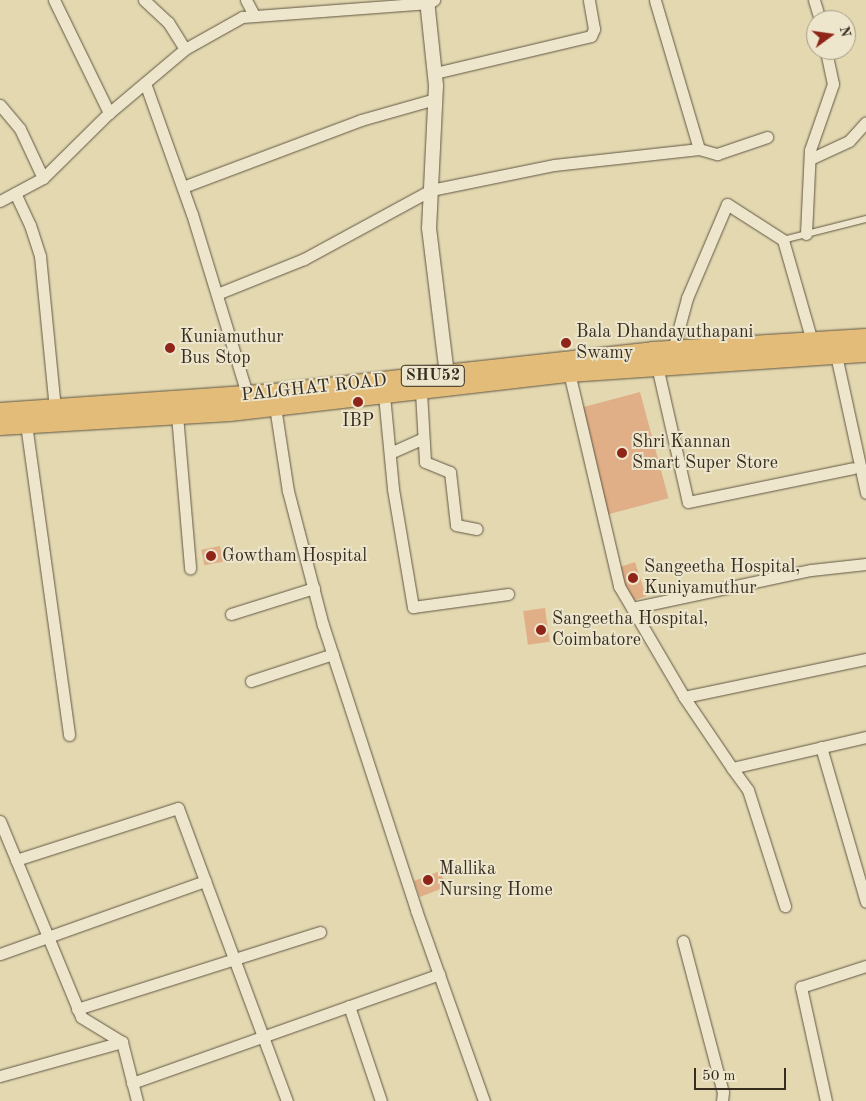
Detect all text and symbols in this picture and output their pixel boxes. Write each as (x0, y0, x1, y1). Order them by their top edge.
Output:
north arrow (806, 10, 856, 60)
text: N (836, 25, 853, 38)
place label: Bala Dhandayuthapani Swamy (576, 322, 753, 364)
place label: Kuniamuthur Bus Stop (180, 327, 284, 369)
marker: Bala Dhandayuthapani Swamy (560, 337, 572, 349)
marker: Kuniamuthur Bus Stop (164, 342, 176, 354)
road number: SHU52 (400, 362, 466, 390)
street label: PALGHAT ROAD (240, 370, 388, 406)
marker: IBP (352, 396, 364, 408)
place label: IBP (342, 410, 374, 432)
place label: Shri Kannan Smart Super Store (632, 432, 778, 474)
marker: Shri Kannan Smart Super Store (616, 447, 628, 459)
place label: Gowtham Hospital (222, 545, 367, 567)
marker: Gowtham Hospital (204, 549, 218, 563)
place label: Sangeetha Hospital, Kuniyamuthur (644, 557, 800, 600)
marker: Sangeetha Hospital, Kuniyamuthur (626, 571, 640, 585)
place label: Sangeetha Hospital, Coimbatore (552, 609, 708, 652)
marker: Sangeetha Hospital, Coimbatore (534, 623, 548, 637)
place label: Mallika Nursing Home (439, 859, 553, 902)
marker: Mallika Nursing Home (421, 873, 435, 887)
scale bar (696, 1058, 788, 1090)
text: 50 m (702, 1069, 736, 1084)

